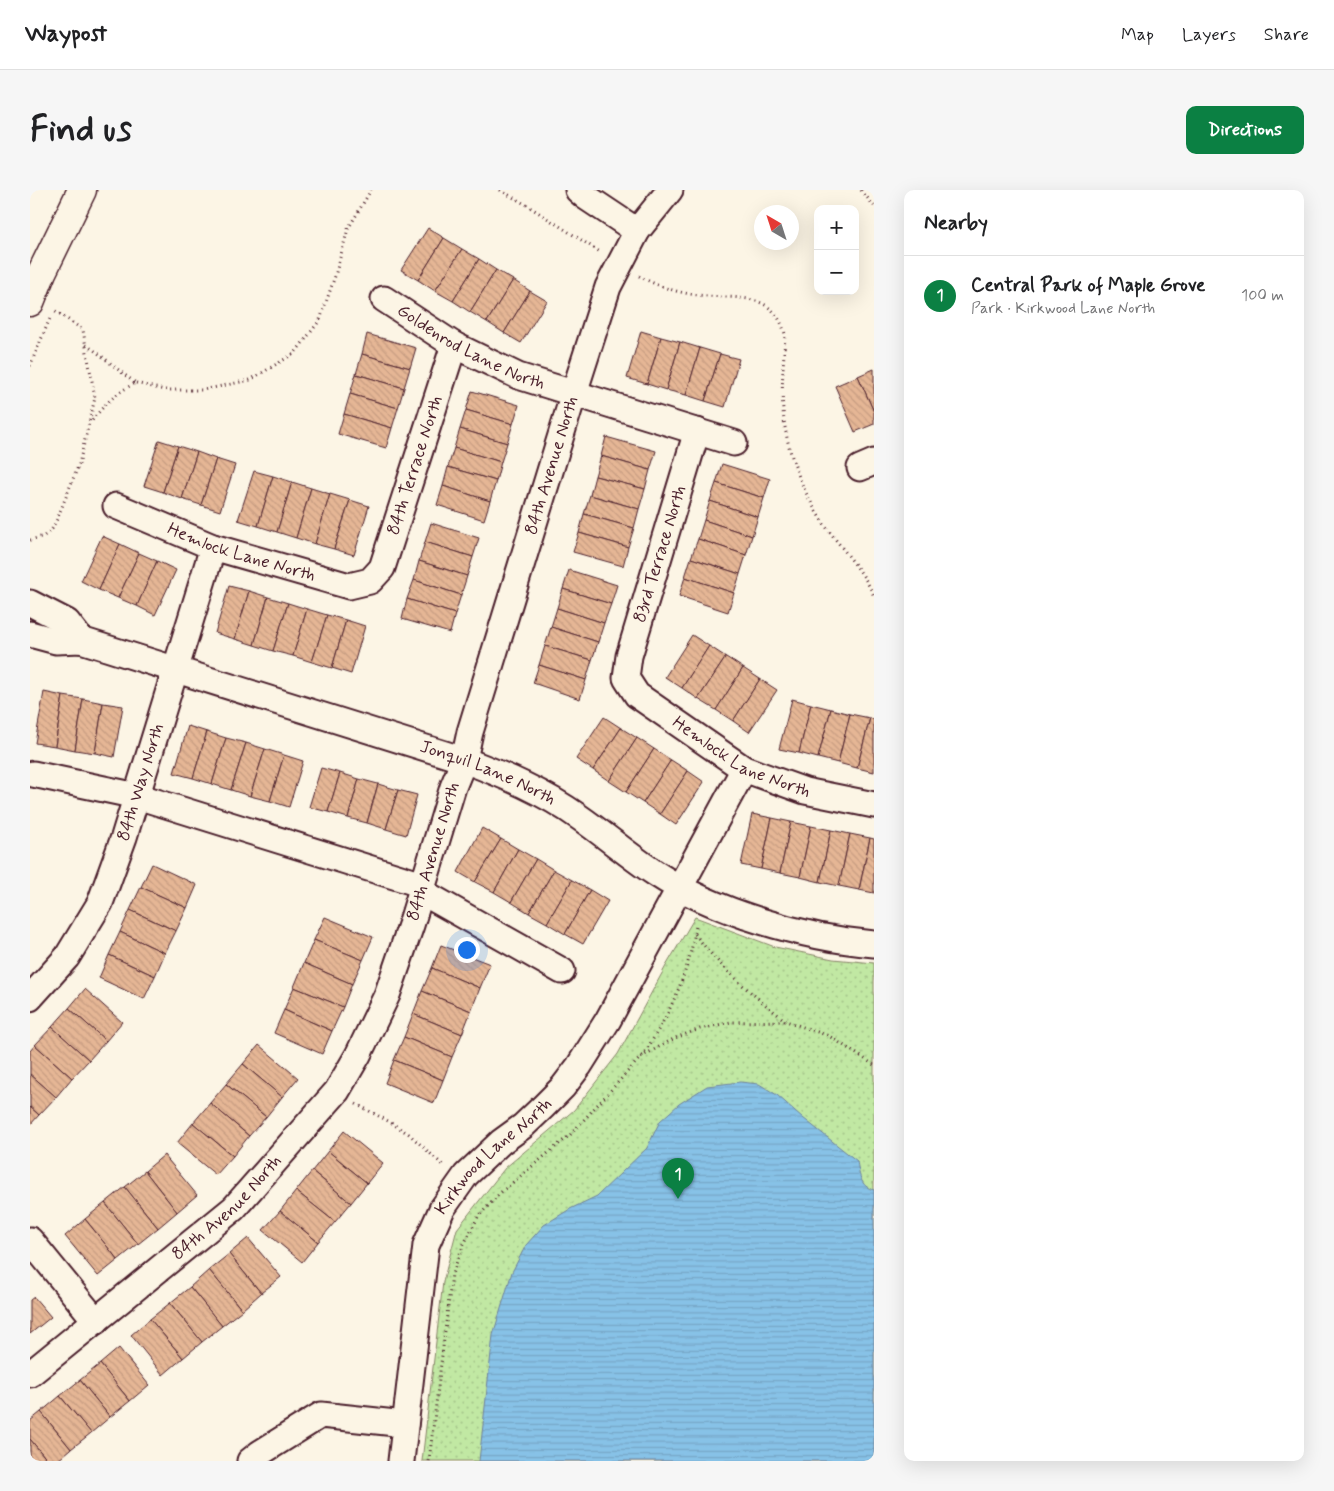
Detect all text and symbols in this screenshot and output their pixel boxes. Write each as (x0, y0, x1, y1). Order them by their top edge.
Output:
text: Waypost (25, 19, 107, 50)
text: Map (1121, 23, 1154, 47)
text: Layers (1182, 23, 1236, 47)
text: Share (1264, 23, 1309, 47)
button: Directions (1186, 106, 1304, 154)
text: Find us (30, 107, 132, 153)
north arrow (754, 205, 799, 250)
map controls (814, 205, 859, 295)
button: + (814, 205, 859, 250)
text: Nearby (924, 209, 988, 237)
button: − (814, 250, 859, 295)
text: Central Park of Maple Grove (971, 273, 1205, 298)
text: 1 (936, 285, 944, 306)
text: 100 m (1241, 285, 1284, 306)
text: Park · Kirkwood Lane North (971, 298, 1155, 319)
street label: Goldenrod Lane North (392, 299, 548, 396)
street label: 84th Terrace North (381, 393, 449, 538)
street label: 84th Avenue North (519, 393, 584, 538)
street label: 83rd Terrace North (628, 482, 692, 626)
street label: Hemlock Lane North (163, 517, 318, 588)
street label: Hemlock Lane North (667, 711, 814, 804)
street label: 84th Way North (111, 720, 170, 844)
street label: Jonquil Lane North (417, 735, 560, 811)
street label: 84th Avenue North (401, 779, 466, 924)
your location (454, 937, 480, 963)
street label: Kirkwood Lane North (429, 1092, 558, 1220)
street label: 84th Avenue North (167, 1150, 287, 1266)
pin: 1 (662, 1158, 694, 1199)

